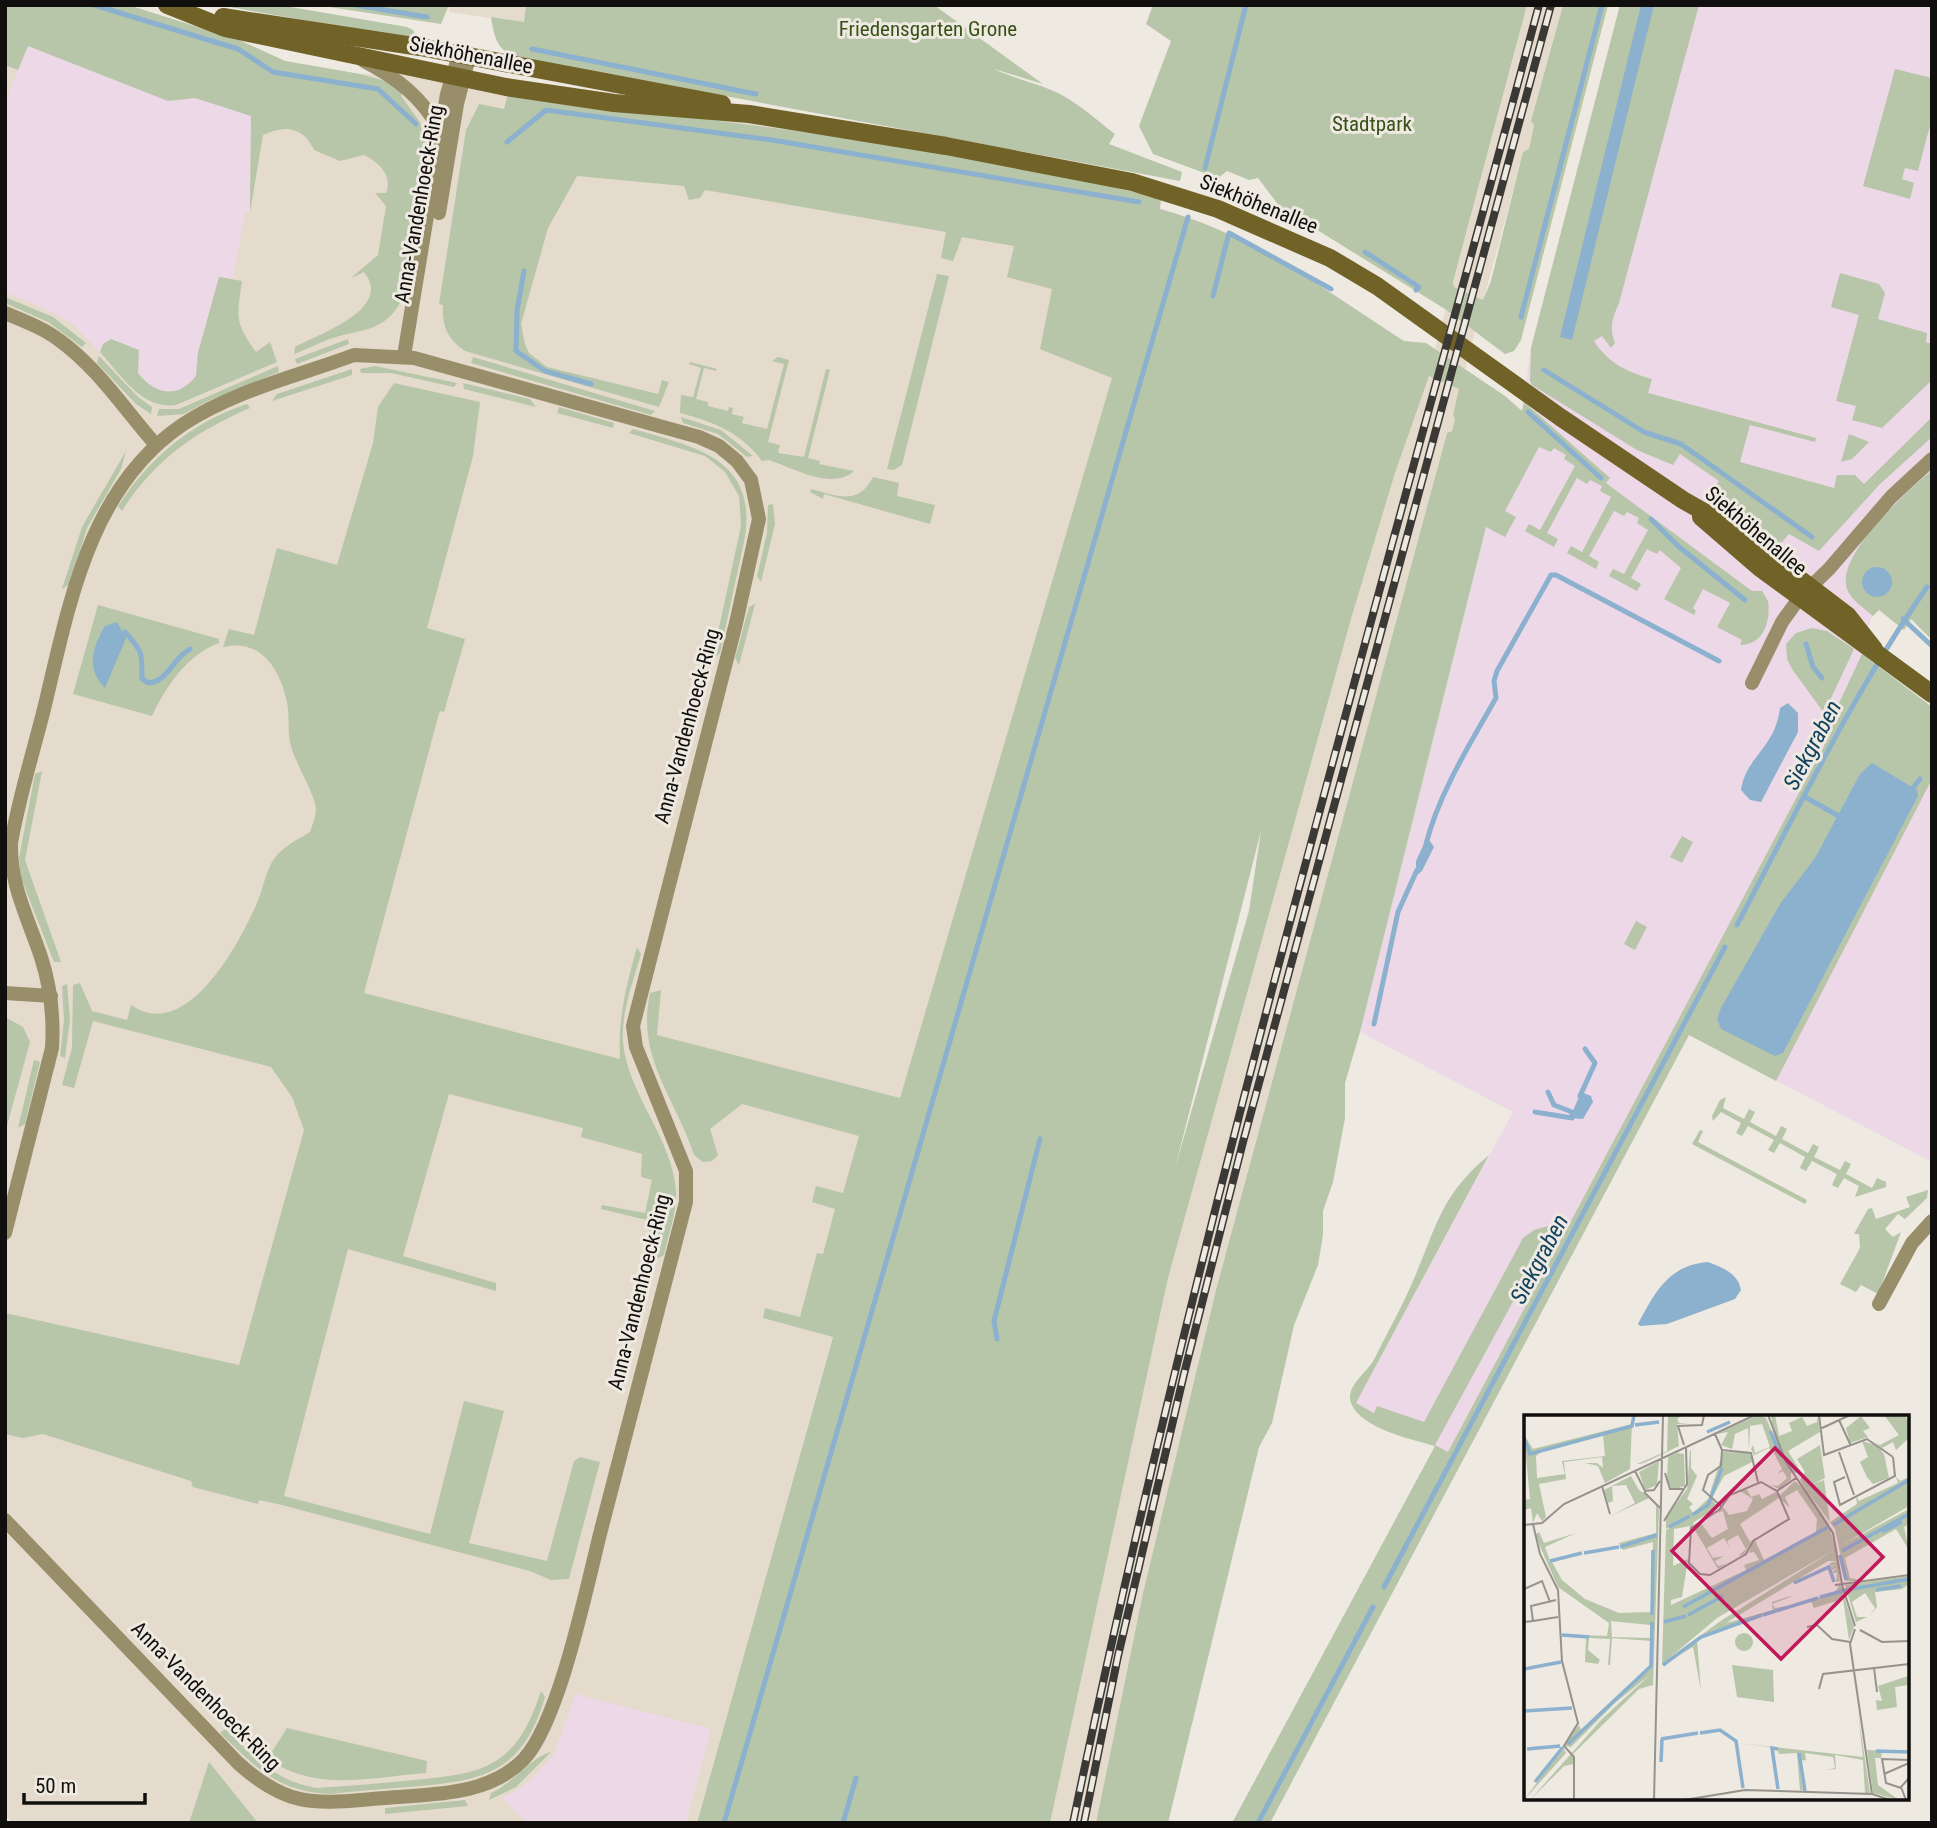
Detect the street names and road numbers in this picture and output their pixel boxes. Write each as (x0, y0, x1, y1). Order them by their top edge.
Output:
street label: Siekhöhenallee (407, 31, 535, 79)
street label: Anna-Vandenhoeck-Ring (390, 103, 448, 305)
street label: Siekhöhenallee (1196, 169, 1322, 239)
street label: Siekhöhenallee (1700, 482, 1812, 581)
street label: Anna-Vandenhoeck-Ring (649, 626, 725, 826)
street label: Anna-Vandenhoeck-Ring (603, 1192, 675, 1392)
street label: Anna-Vandenhoeck-Ring (126, 1616, 286, 1776)

